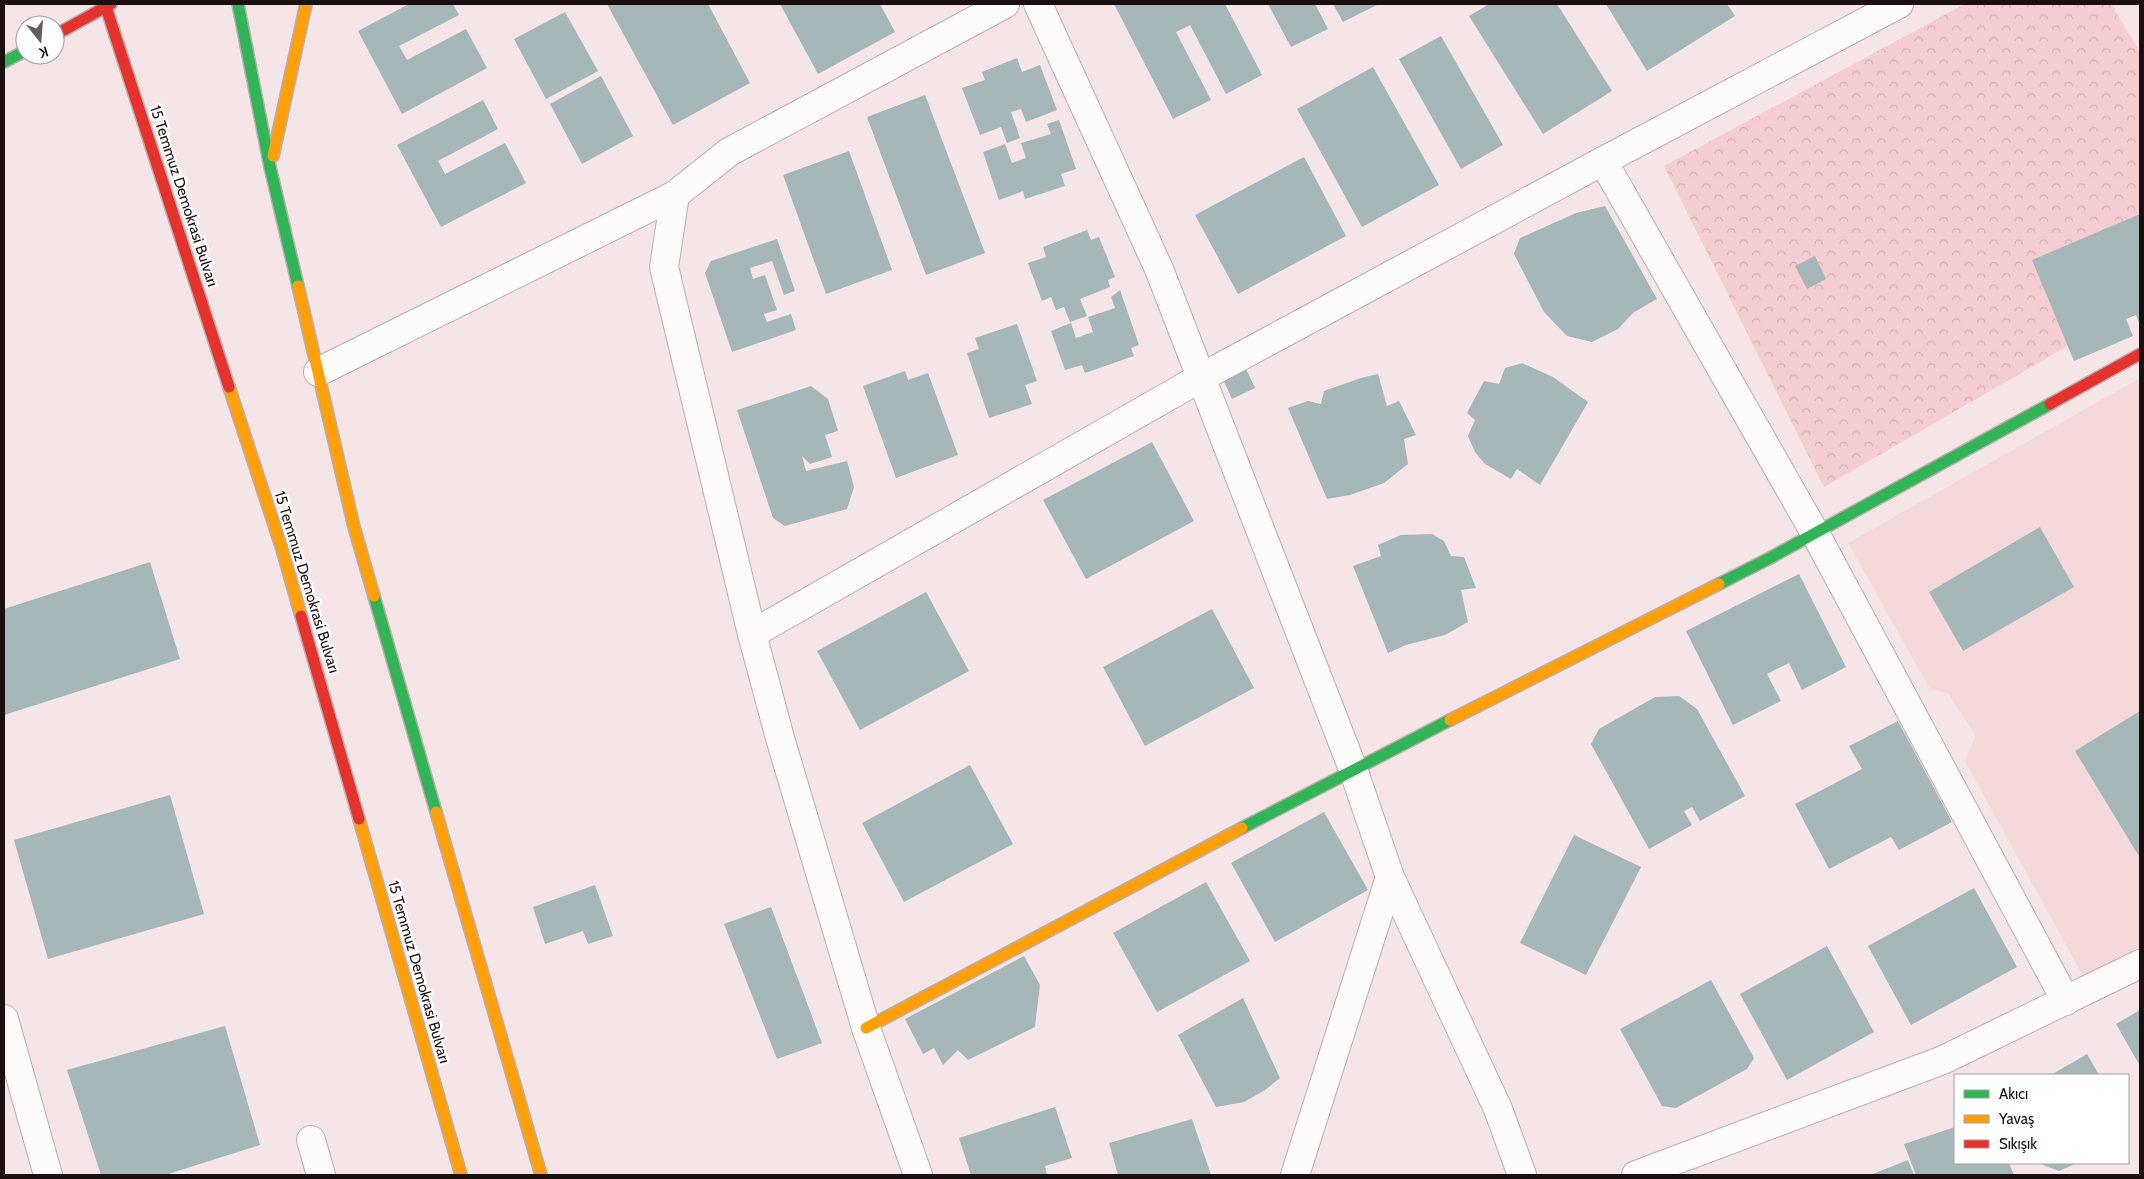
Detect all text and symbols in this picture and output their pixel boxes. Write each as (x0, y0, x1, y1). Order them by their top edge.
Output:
north arrow (15, 15, 65, 65)
text: K (37, 43, 51, 62)
street label: 15 Temmuz Demokrasi Bulvarı (146, 103, 222, 289)
street label: 15 Temmuz Demokrasi Bulvarı (271, 489, 343, 675)
street label: 15 Temmuz Demokrasi Bulvarı (384, 879, 454, 1065)
legend (1954, 1074, 2129, 1164)
text: Akıcı (1999, 1085, 2028, 1103)
text: Yavaş (1998, 1110, 2034, 1128)
text: Sıkışık (1999, 1135, 2037, 1153)

